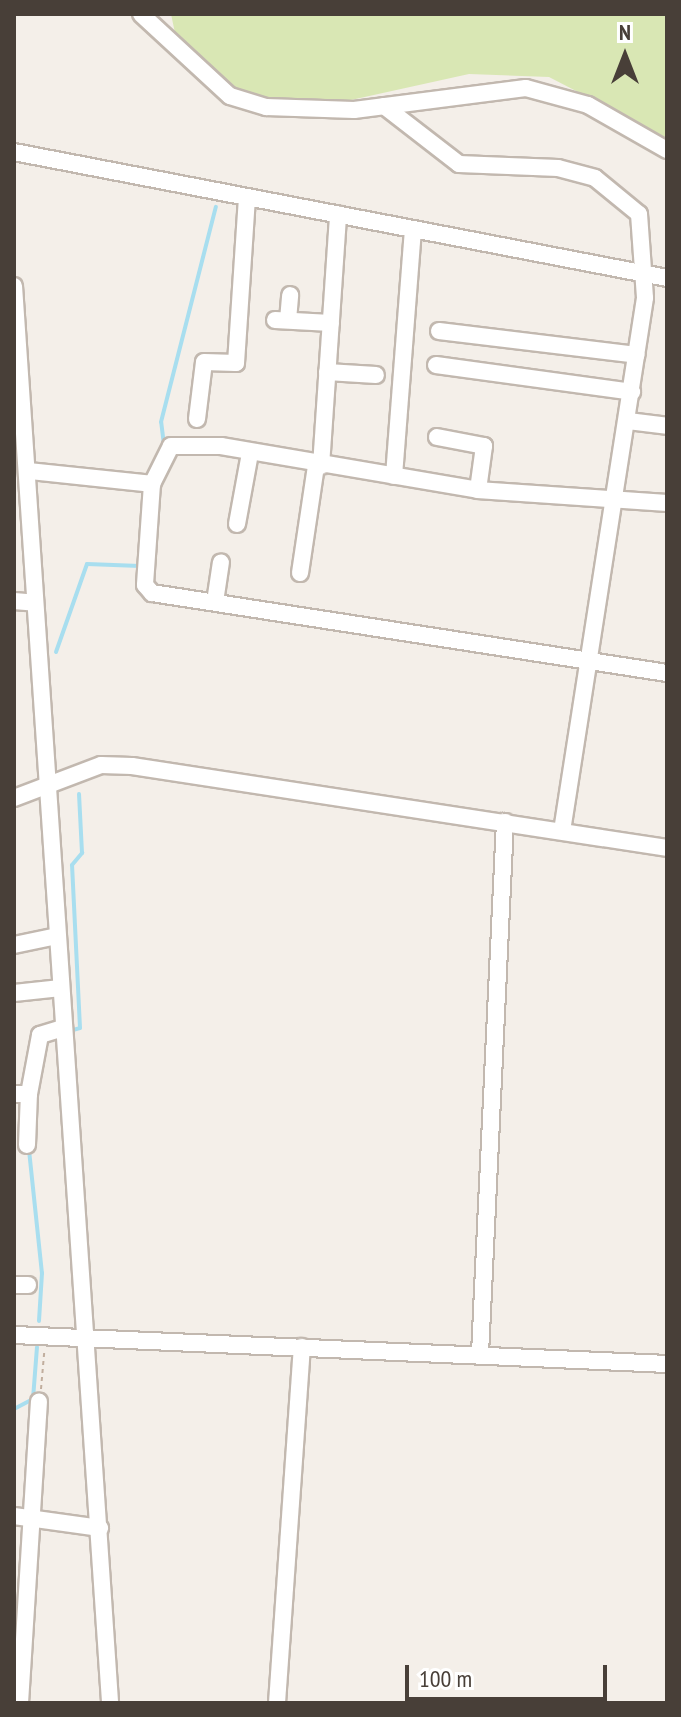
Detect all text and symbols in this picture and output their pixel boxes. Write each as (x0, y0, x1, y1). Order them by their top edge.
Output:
north arrow (585, 16, 665, 96)
text: N (619, 18, 631, 46)
scale bar (409, 1649, 611, 1699)
text: 100 m (419, 1663, 472, 1694)

